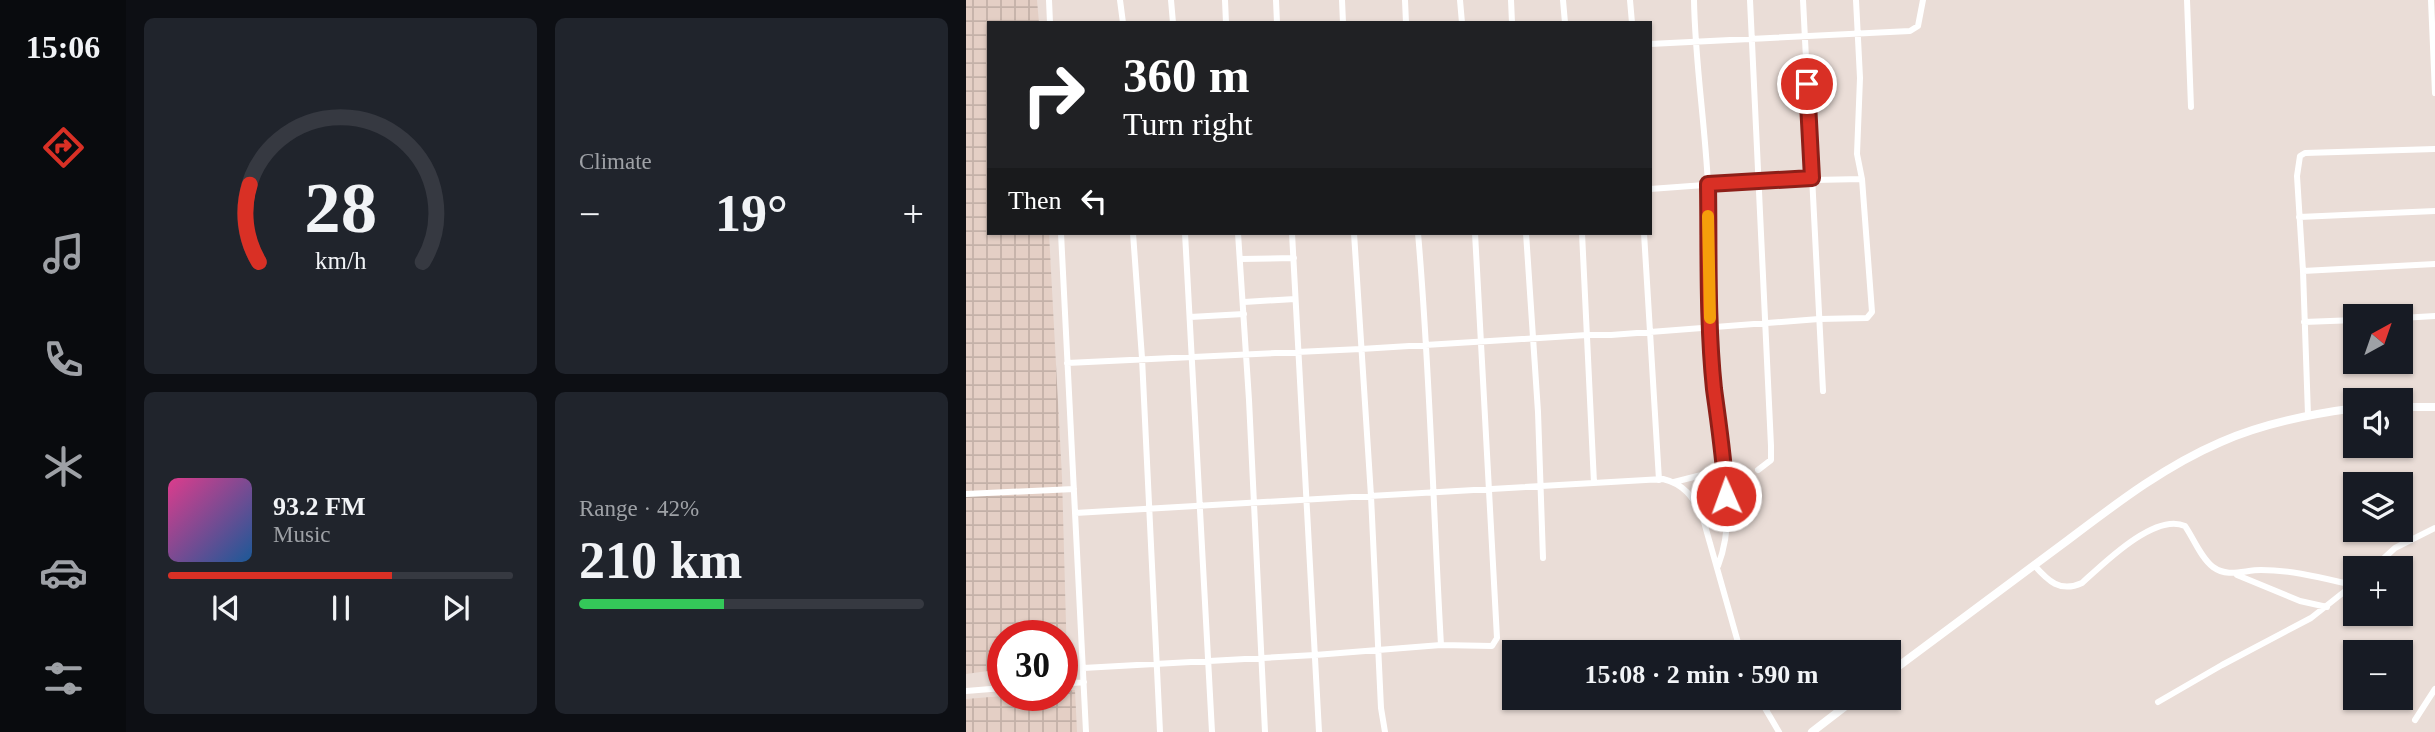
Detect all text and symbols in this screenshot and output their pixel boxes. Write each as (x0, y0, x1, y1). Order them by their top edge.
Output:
text: 15:06 (26, 29, 100, 65)
text: 360 m (1123, 48, 1250, 103)
icon: right (1008, 49, 1099, 140)
pin (1777, 54, 1837, 114)
icon: arrive (1788, 65, 1826, 103)
text: Turn right (1123, 106, 1253, 142)
icon: directions (39, 123, 88, 172)
text: Climate (579, 149, 652, 174)
text: 28 (304, 167, 377, 248)
icon: left (1075, 182, 1113, 220)
text: 19° (715, 185, 788, 242)
text: Then (1008, 186, 1061, 215)
text: − (579, 193, 600, 235)
text: + (903, 193, 924, 235)
icon: music (39, 229, 88, 278)
text: km/h (315, 247, 367, 274)
north arrow (2343, 304, 2413, 374)
map controls (2343, 304, 2413, 710)
icon: phone (39, 335, 88, 384)
button: sound (2343, 388, 2413, 458)
icon: climate (39, 442, 88, 491)
position arrow (1689, 459, 1763, 533)
button: layers (2343, 472, 2413, 542)
text: 93.2 FM (273, 492, 365, 521)
text: Range · 42% (579, 496, 699, 521)
text: Music (273, 522, 331, 547)
text: 210 km (579, 532, 742, 589)
icon: car (39, 548, 88, 597)
button: + (2343, 556, 2413, 626)
icon: previous (207, 589, 245, 627)
icon: pause (322, 589, 360, 627)
icon: next (437, 589, 475, 627)
speed limit sign: 30 (987, 620, 1078, 711)
button: − (2343, 640, 2413, 710)
icon: filters (39, 654, 88, 703)
text: 15:08 · 2 min · 590 m (1585, 660, 1819, 689)

